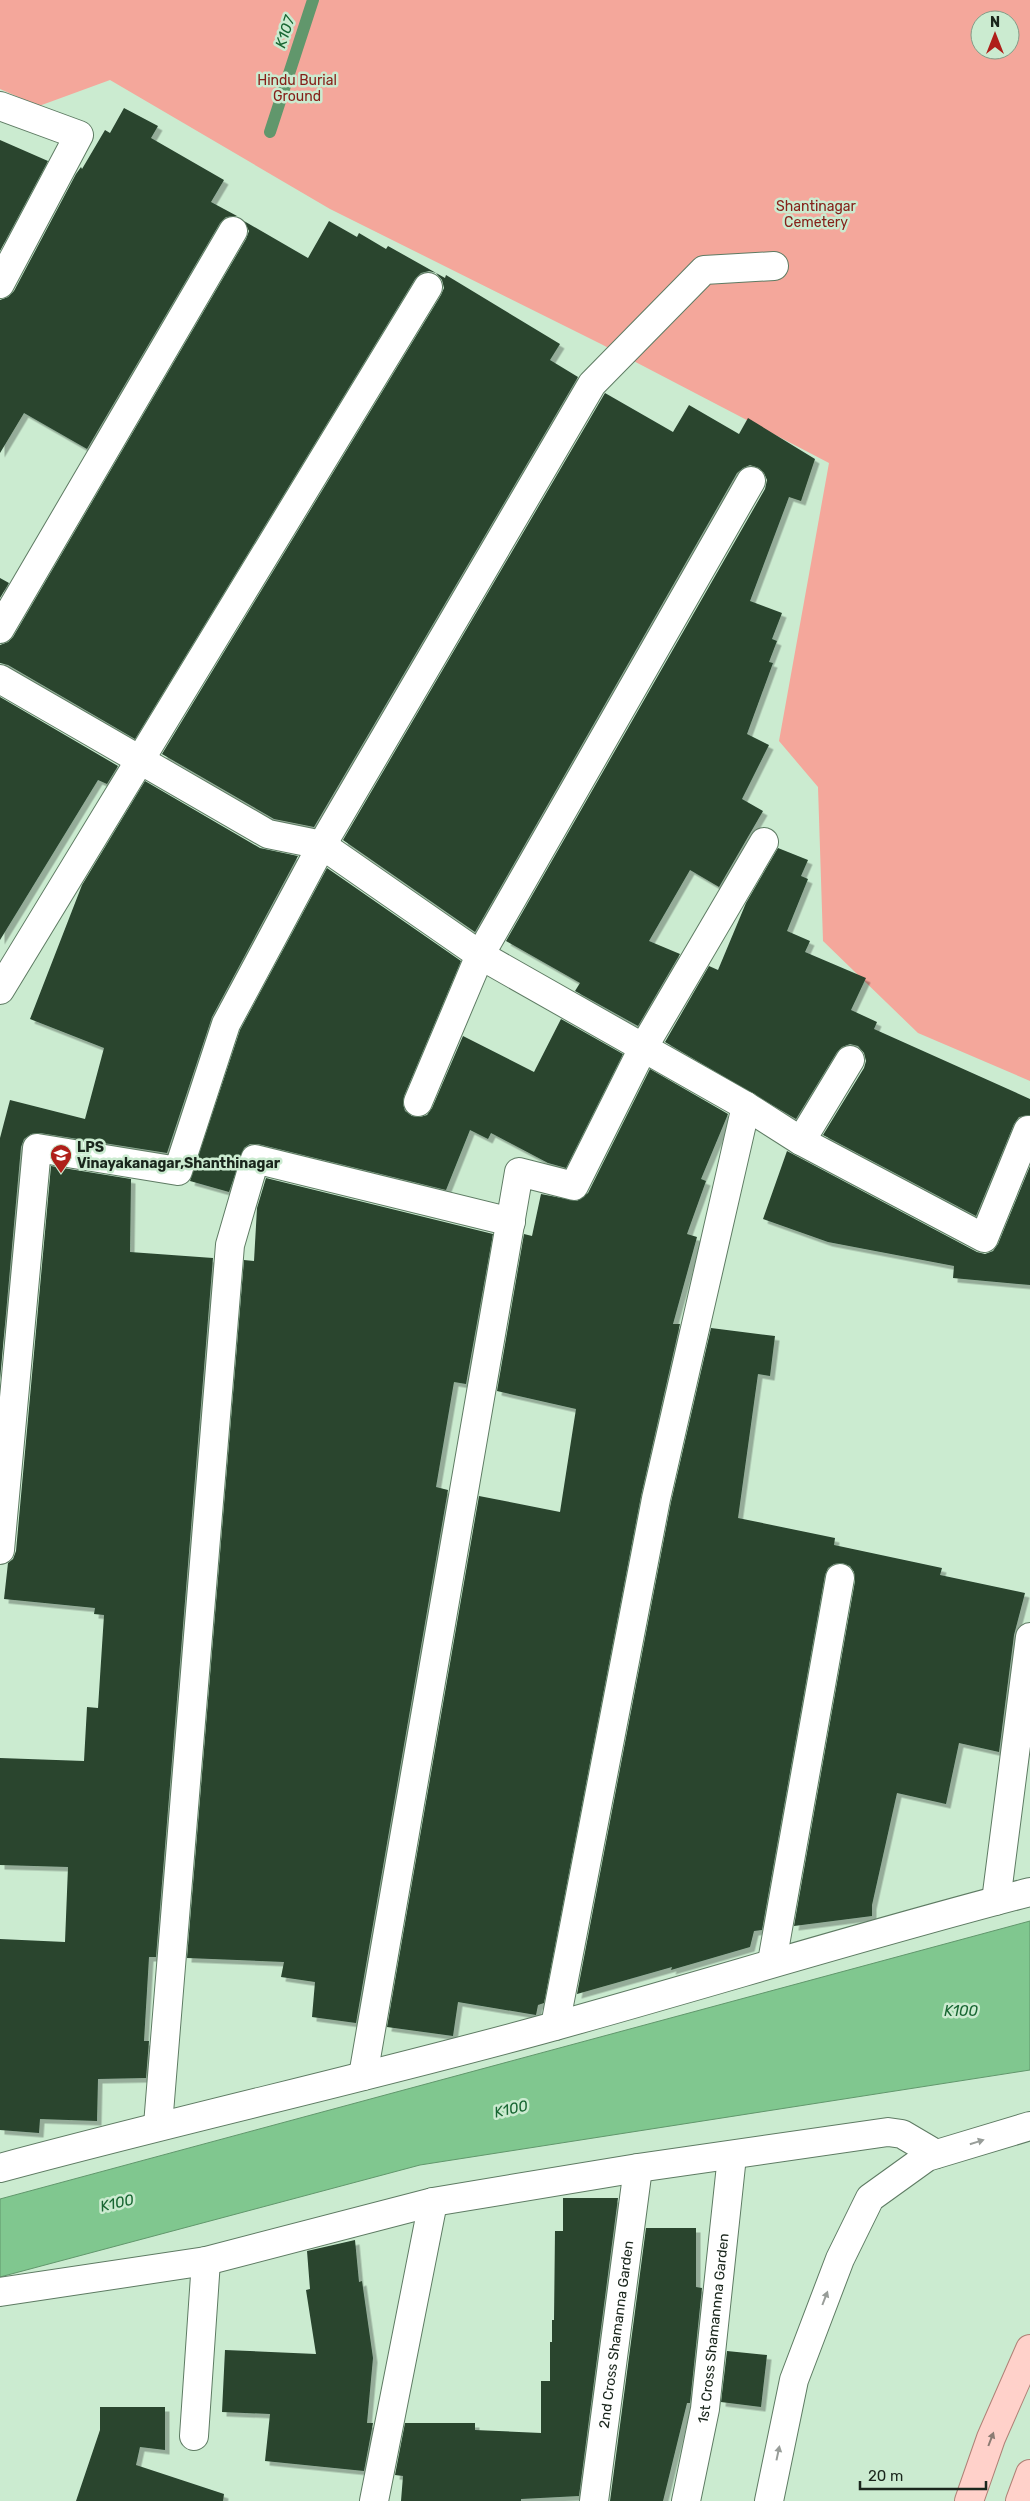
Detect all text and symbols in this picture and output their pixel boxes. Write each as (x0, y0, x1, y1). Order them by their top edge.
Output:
north arrow (970, 10, 1020, 60)
water label: K107 (271, 13, 299, 50)
text: N (990, 14, 1000, 31)
park label: Hindu Burial Ground (257, 72, 337, 105)
park label: Shantinagar Cemetery (776, 198, 857, 231)
place label: LPS Vinayakanagar,Shanthinagar (77, 1139, 281, 1172)
school or university icon: LPS Vinayakanagar,Shanthinagar (49, 1143, 73, 1174)
water label: K100 (944, 2002, 979, 2020)
water label: K100 (492, 2096, 530, 2122)
one-way arrow (970, 2137, 985, 2145)
water label: K100 (98, 2190, 136, 2216)
street label: 1st Cross Shamannna Garden (694, 2232, 733, 2425)
street label: 2nd Cross Shamanna Garden (596, 2240, 637, 2429)
one-way arrow (821, 2290, 829, 2305)
one-way arrow (987, 2431, 995, 2446)
one-way arrow (774, 2446, 782, 2461)
scale bar (860, 2458, 986, 2490)
text: 20 m (868, 2467, 903, 2485)

